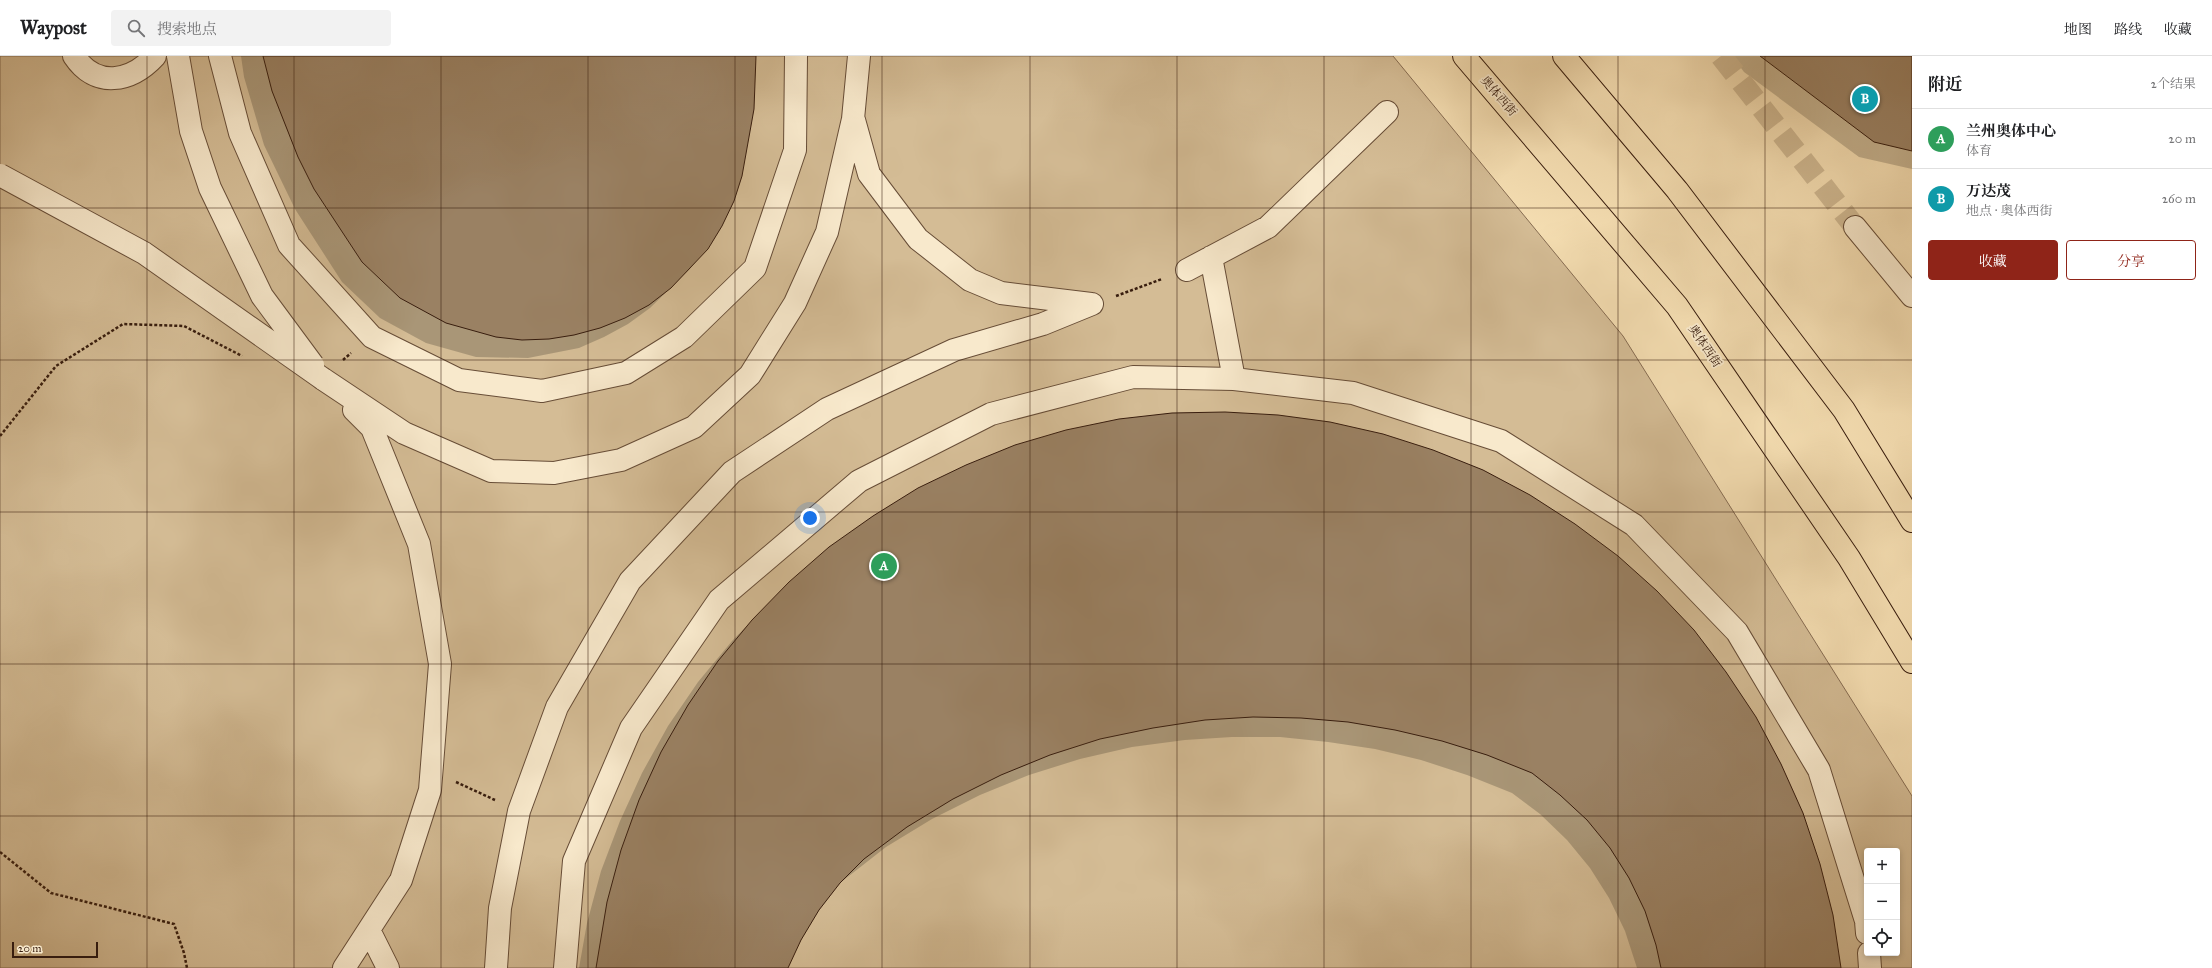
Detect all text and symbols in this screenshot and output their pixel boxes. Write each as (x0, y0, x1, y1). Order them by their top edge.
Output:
search box (111, 10, 391, 46)
text: Waypost (20, 16, 87, 39)
icon: search (125, 17, 147, 39)
text: 搜索地点 (157, 20, 217, 38)
text: 地图 (2064, 21, 2092, 38)
text: 路线 (2114, 21, 2142, 38)
text: 收藏 (2164, 21, 2192, 38)
street label: 奥体西街 (1478, 73, 1521, 119)
text: 附近 (1928, 74, 1962, 95)
text: 2个结果 (2151, 76, 2196, 92)
pin: B (1852, 84, 1878, 114)
text: 兰州奥体中心 (1966, 122, 2056, 140)
text: A (1937, 131, 1945, 147)
text: 20 m (2168, 131, 2196, 147)
text: 体育 (1966, 143, 1992, 159)
text: 万达茂 (1966, 182, 2011, 200)
text: B (1937, 191, 1945, 207)
text: 260 m (2162, 191, 2196, 207)
text: 地点 · 奥体西街 (1966, 203, 2052, 219)
button: 收藏 (1928, 240, 2058, 280)
button: 分享 (2066, 240, 2196, 280)
street label: 奥体西街 (1686, 322, 1725, 371)
your location (800, 508, 820, 528)
pin: A (871, 551, 897, 581)
map controls (1864, 848, 1900, 956)
button: + (1864, 848, 1900, 884)
button: − (1864, 884, 1900, 920)
button: locate (1864, 920, 1900, 956)
scale bar (12, 940, 98, 959)
text: 20 m (18, 942, 41, 955)

